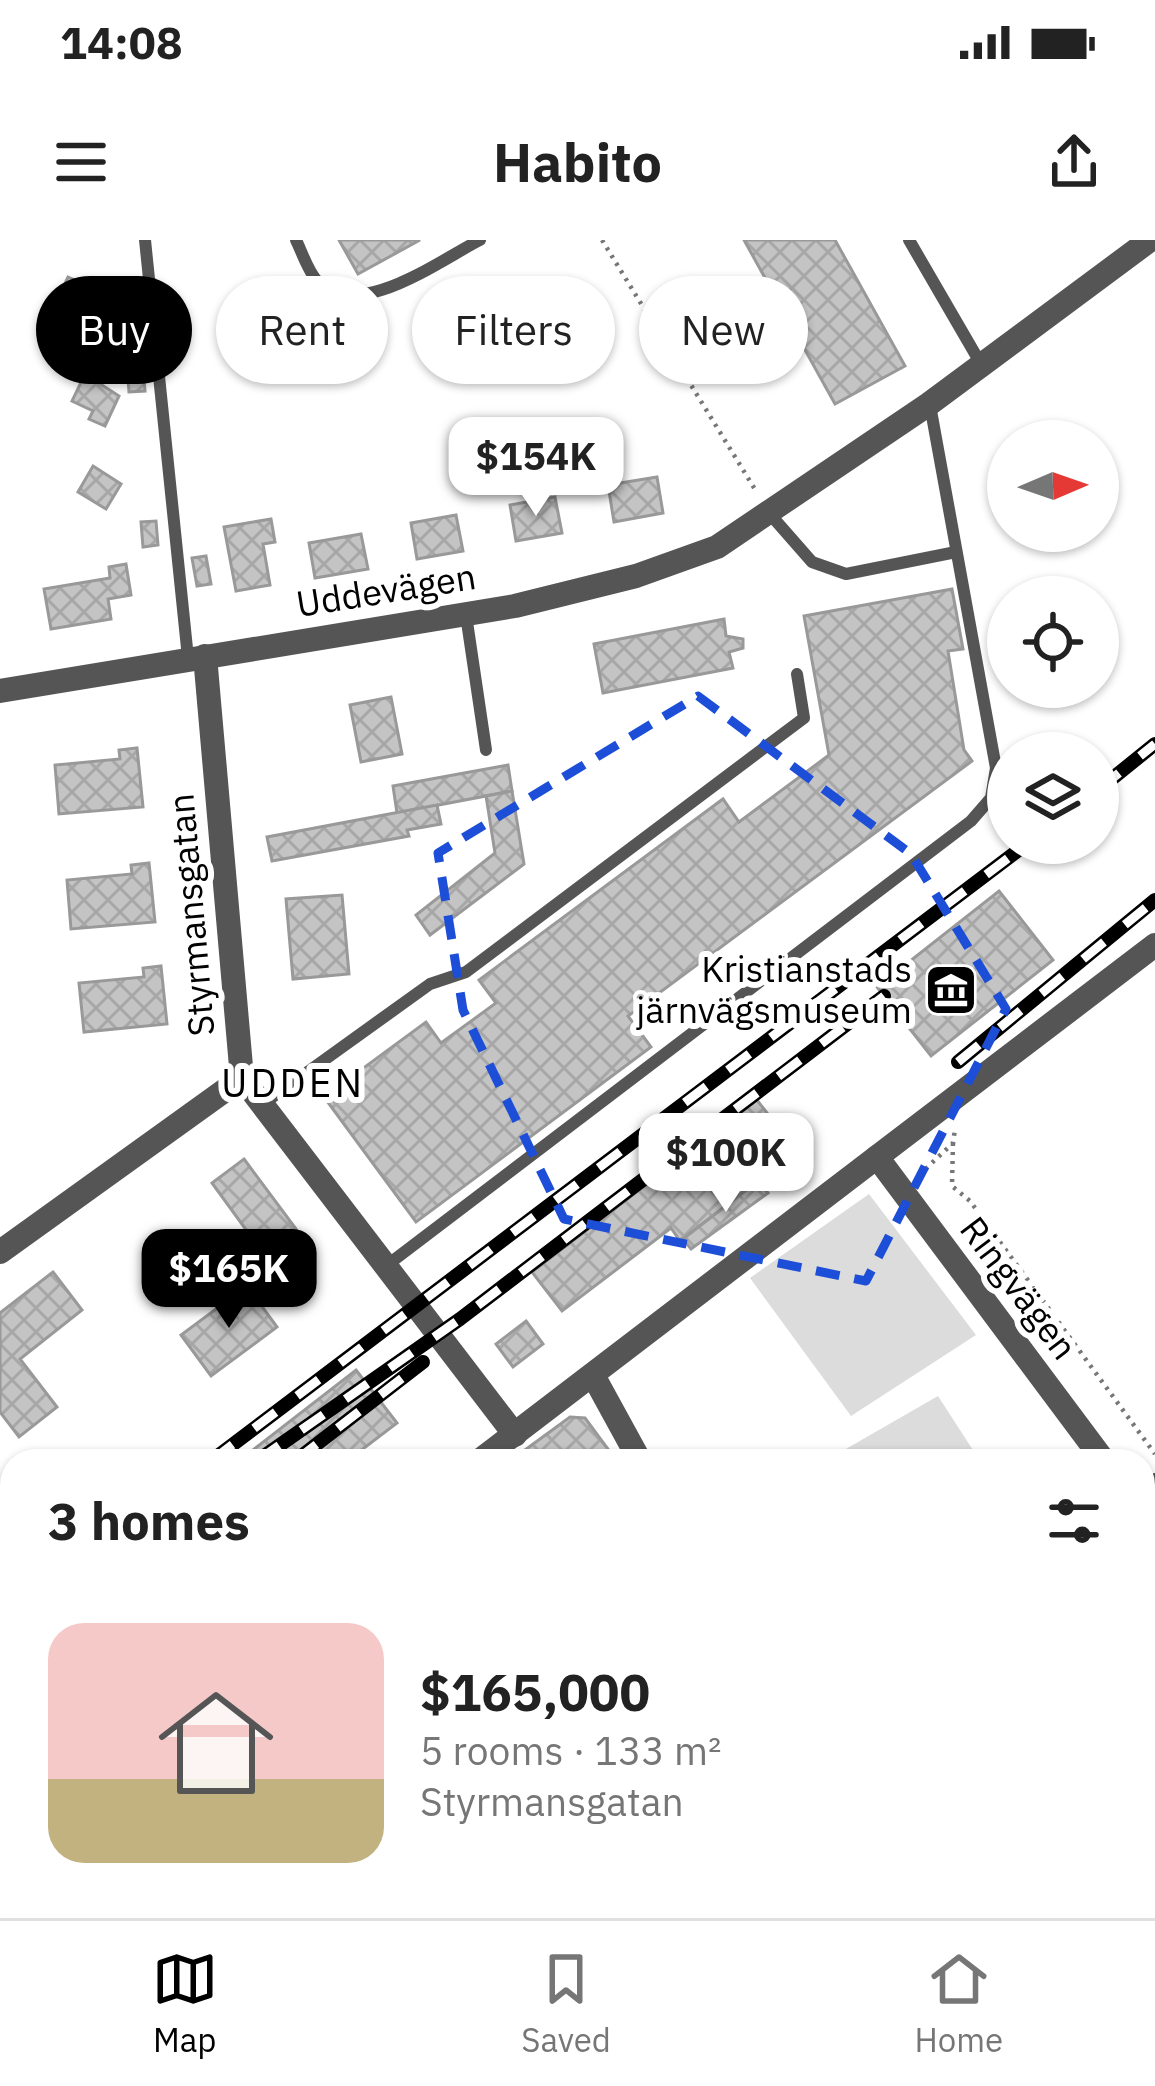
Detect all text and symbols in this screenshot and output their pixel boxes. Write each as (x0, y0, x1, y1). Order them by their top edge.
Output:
text: 14:08 (60, 13, 183, 71)
text: Habito (493, 127, 662, 197)
icon: menu (48, 129, 114, 195)
icon: share (1041, 129, 1107, 195)
chip: Buy (36, 276, 192, 384)
chip: Rent (216, 276, 388, 384)
chip: Filters (412, 276, 615, 384)
chip: New (639, 276, 808, 384)
pin: $154K (452, 417, 620, 519)
north arrow (987, 420, 1119, 552)
map controls (987, 420, 1119, 864)
text: $154K (476, 430, 596, 481)
street label: Uddevägen (293, 552, 479, 627)
button: locate (987, 576, 1119, 708)
button: layers (987, 732, 1119, 864)
street label: Styrmansgatan (156, 792, 225, 1038)
place label: Kristianstads järnvägsmuseum (636, 945, 912, 1033)
museum icon: Kristianstads järnvägsmuseum (923, 962, 979, 1018)
district label: UDDEN (221, 1057, 365, 1108)
pin: $100K (642, 1113, 810, 1215)
text: $100K (666, 1126, 786, 1177)
street label: Ringvägen (950, 1207, 1088, 1369)
pin: $165K (145, 1229, 313, 1331)
text: $165K (169, 1242, 289, 1293)
text: 3 homes (48, 1488, 250, 1554)
icon: filters (1041, 1488, 1107, 1554)
text: $165,000 (420, 1659, 650, 1725)
icon: home (144, 1671, 288, 1815)
text: 5 rooms · 133 m² (420, 1725, 722, 1776)
text: Styrmansgatan (420, 1776, 684, 1827)
tab: Map (152, 1946, 218, 2061)
tab: Saved (521, 1946, 611, 2061)
tab: Home (914, 1946, 1003, 2061)

